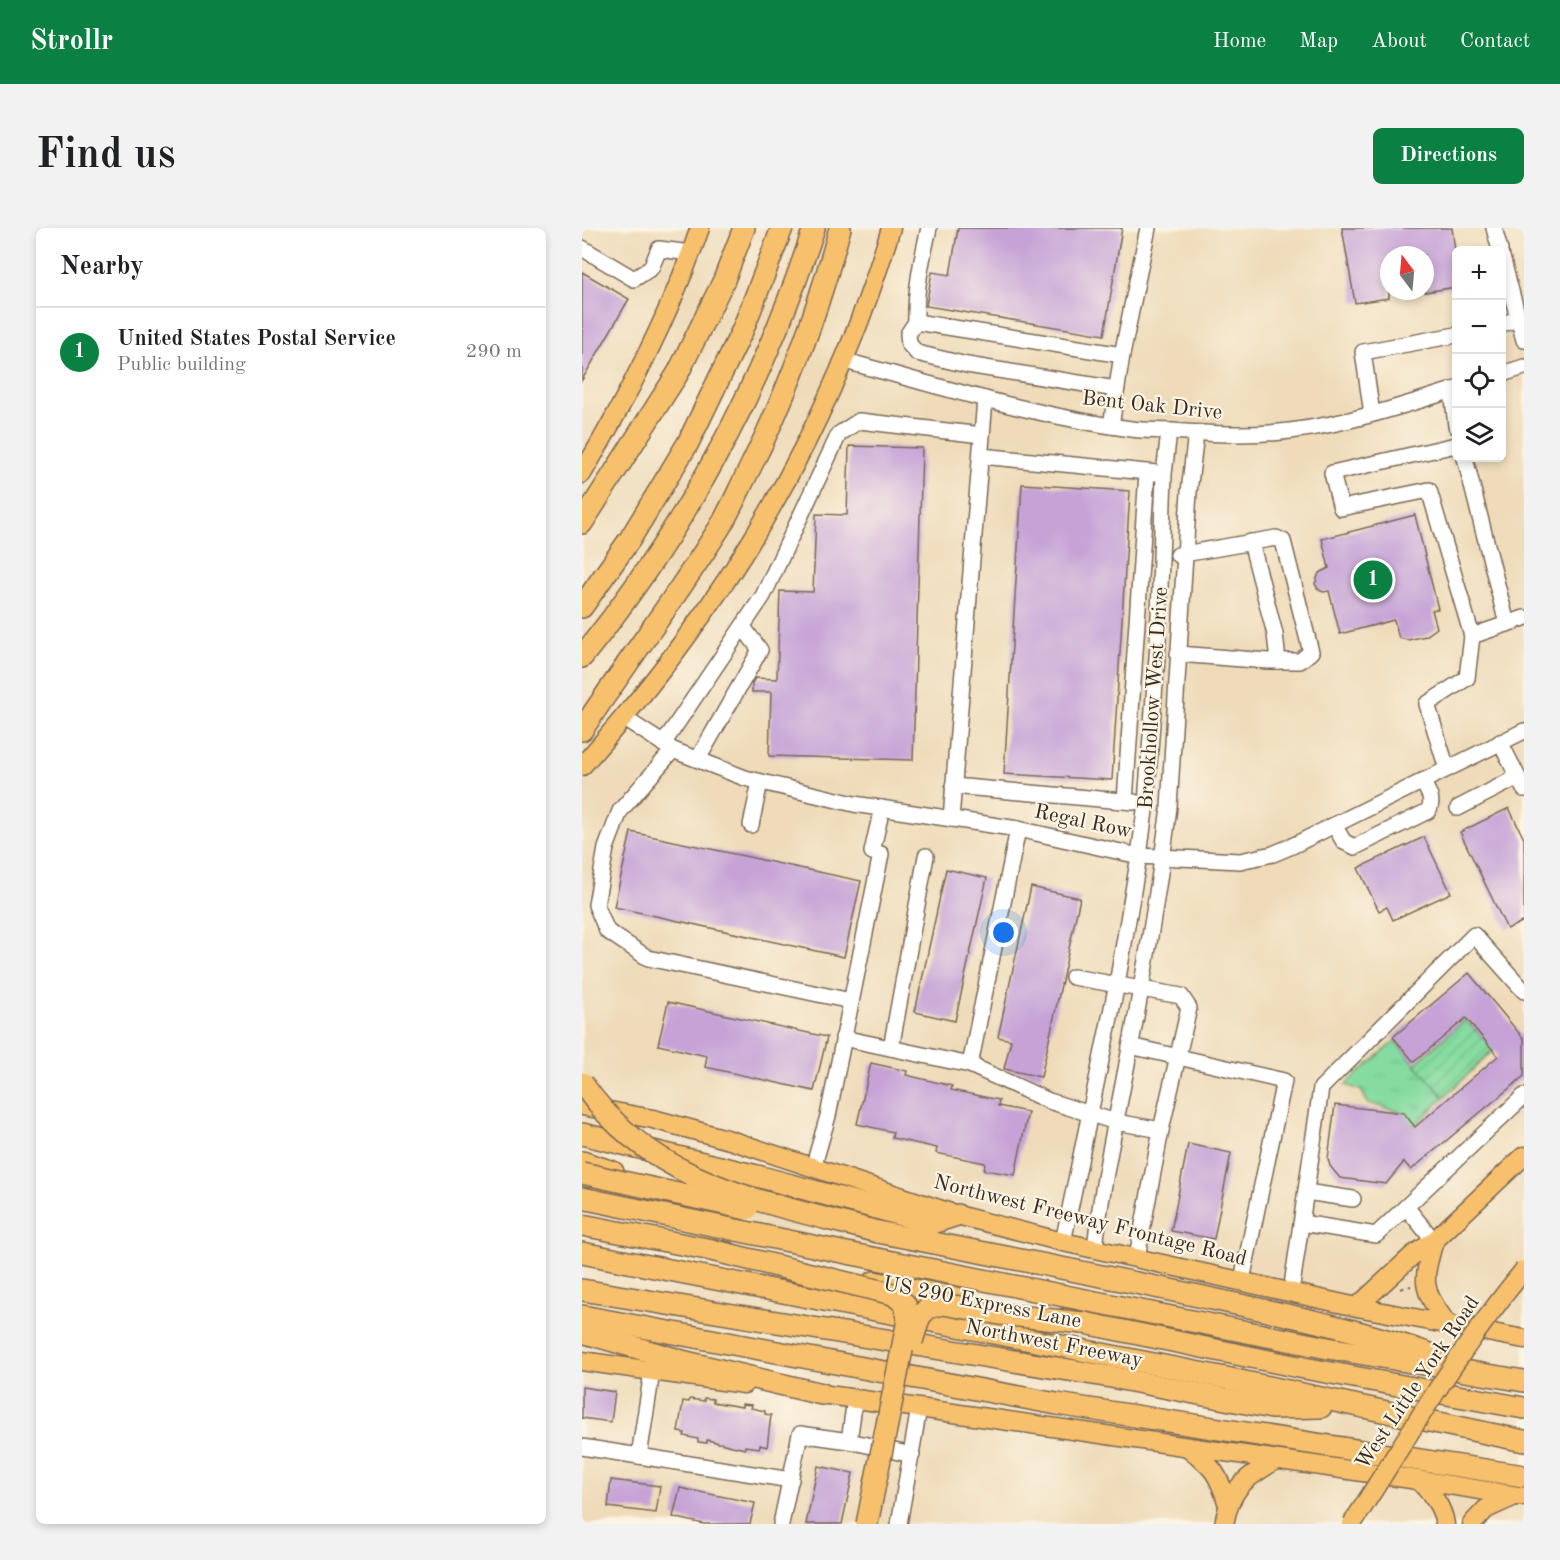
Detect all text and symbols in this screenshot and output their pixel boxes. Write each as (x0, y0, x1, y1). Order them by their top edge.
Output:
text: Strollr (30, 28, 113, 56)
text: Home (1213, 31, 1266, 52)
text: Map (1299, 31, 1338, 52)
text: About (1371, 31, 1427, 52)
text: Contact (1460, 31, 1530, 52)
button: Directions (1373, 128, 1524, 184)
text: Find us (36, 135, 175, 177)
north arrow (1380, 246, 1434, 300)
map controls (1452, 246, 1506, 462)
button: + (1452, 246, 1506, 300)
text: Nearby (60, 254, 144, 280)
button: − (1452, 300, 1506, 354)
text: United States Postal Service (117, 328, 396, 350)
text: 1 (74, 342, 85, 362)
text: 290 m (466, 342, 522, 362)
button: locate (1452, 354, 1506, 408)
text: Public building (117, 355, 246, 375)
street label: Bent Oak Drive (1081, 388, 1223, 424)
button: layers (1452, 408, 1506, 462)
pin: 1 (1354, 558, 1392, 602)
street label: Brookhollow West Drive (1136, 586, 1172, 810)
street label: Regal Row (1032, 801, 1134, 843)
your location (989, 918, 1018, 947)
street label: Northwest Freeway Frontage Road (931, 1172, 1249, 1270)
street label: US 290 Express Lane (881, 1273, 1083, 1333)
street label: West Little York Road (1352, 1292, 1484, 1474)
street label: Northwest Freeway (964, 1317, 1144, 1371)

